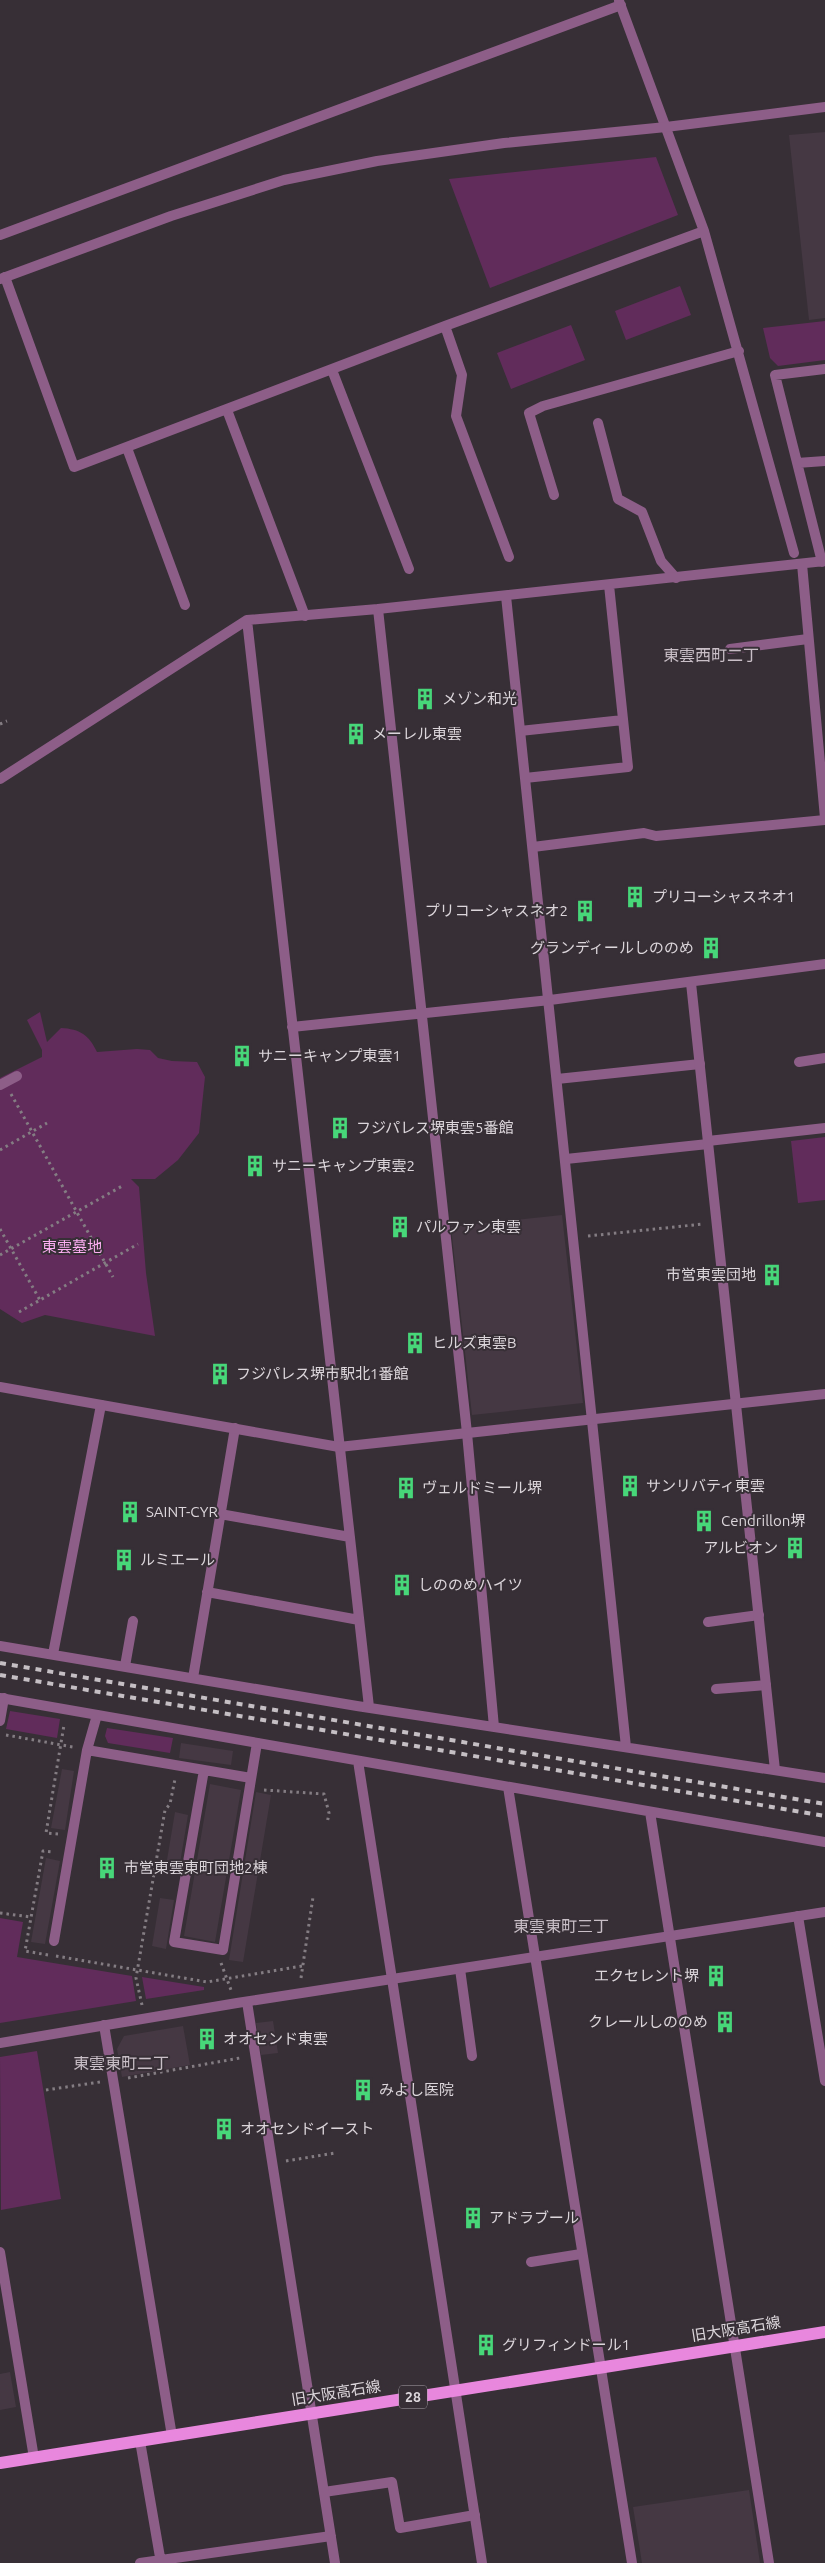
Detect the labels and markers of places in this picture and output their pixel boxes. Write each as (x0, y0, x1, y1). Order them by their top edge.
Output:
building icon: メゾン和光 (412, 686, 438, 712)
place label: メゾン和光 (442, 690, 517, 707)
building icon: メーレル東雲 (343, 721, 369, 747)
place label: メーレル東雲 (372, 725, 462, 742)
building icon: プリコーシャスネオ1 (622, 884, 648, 910)
place label: プリコーシャスネオ1 (652, 888, 795, 905)
building icon: プリコーシャスネオ2 (572, 898, 598, 924)
place label: プリコーシャスネオ2 (425, 902, 568, 919)
building icon: グランディールしののめ (698, 935, 724, 961)
place label: グランディールしののめ (530, 939, 694, 956)
building icon: サニーキャンプ東雲1 (229, 1043, 255, 1069)
place label: サニーキャンプ東雲1 (258, 1047, 401, 1064)
building icon: フジパレス堺東雲5番館 (327, 1115, 353, 1141)
place label: フジパレス堺東雲5番館 (356, 1119, 514, 1136)
building icon: サニーキャンプ東雲2 (242, 1153, 268, 1179)
place label: サニーキャンプ東雲2 (272, 1157, 415, 1174)
building icon: パルファン東雲 (387, 1214, 413, 1240)
place label: パルファン東雲 (416, 1218, 521, 1235)
building icon: 市営東雲団地 (759, 1262, 785, 1288)
place label: 市営東雲団地 (666, 1266, 756, 1283)
building icon: ヒルズ東雲B (402, 1330, 428, 1356)
place label: ヒルズ東雲B (432, 1334, 517, 1351)
building icon: フジパレス堺市駅北1番館 (207, 1361, 233, 1387)
place label: フジパレス堺市駅北1番館 (236, 1365, 409, 1382)
building icon: サンリバティ東雲 (617, 1473, 643, 1499)
building icon: ヴェルドミール堺 (393, 1475, 419, 1501)
place label: サンリバティ東雲 (646, 1477, 765, 1494)
place label: ヴェルドミール堺 (422, 1479, 542, 1496)
building icon: SAINT-CYR (117, 1499, 143, 1525)
place label: SAINT-CYR (146, 1503, 218, 1520)
building icon: Cendrillon堺 (691, 1508, 717, 1534)
place label: Cendrillon堺 (721, 1512, 805, 1529)
building icon: アルビオン (782, 1535, 808, 1561)
place label: アルビオン (703, 1539, 778, 1556)
building icon: ルミエール (111, 1547, 137, 1573)
place label: ルミエール (140, 1551, 215, 1568)
building icon: しののめハイツ (389, 1572, 415, 1598)
place label: しののめハイツ (418, 1576, 523, 1593)
building icon: 市営東雲東町団地2棟 (94, 1855, 120, 1881)
place label: 市営東雲東町団地2棟 (124, 1859, 267, 1876)
building icon: エクセレント堺 (703, 1963, 729, 1989)
place label: エクセレント堺 (594, 1967, 699, 1984)
building icon: クレールしののめ (712, 2009, 738, 2035)
place label: クレールしののめ (588, 2013, 708, 2030)
building icon: オオセンド東雲 (194, 2026, 220, 2052)
place label: オオセンド東雲 (223, 2030, 328, 2047)
building icon: みよし医院 (350, 2077, 376, 2103)
place label: みよし医院 (379, 2081, 454, 2098)
building icon: オオセンドイースト (211, 2116, 237, 2142)
place label: オオセンドイースト (240, 2120, 374, 2137)
building icon: アドラブール (460, 2205, 486, 2231)
place label: アドラブール (489, 2209, 579, 2226)
building icon: グリフィンドール1 (473, 2332, 499, 2358)
place label: グリフィンドール1 (502, 2336, 630, 2353)

